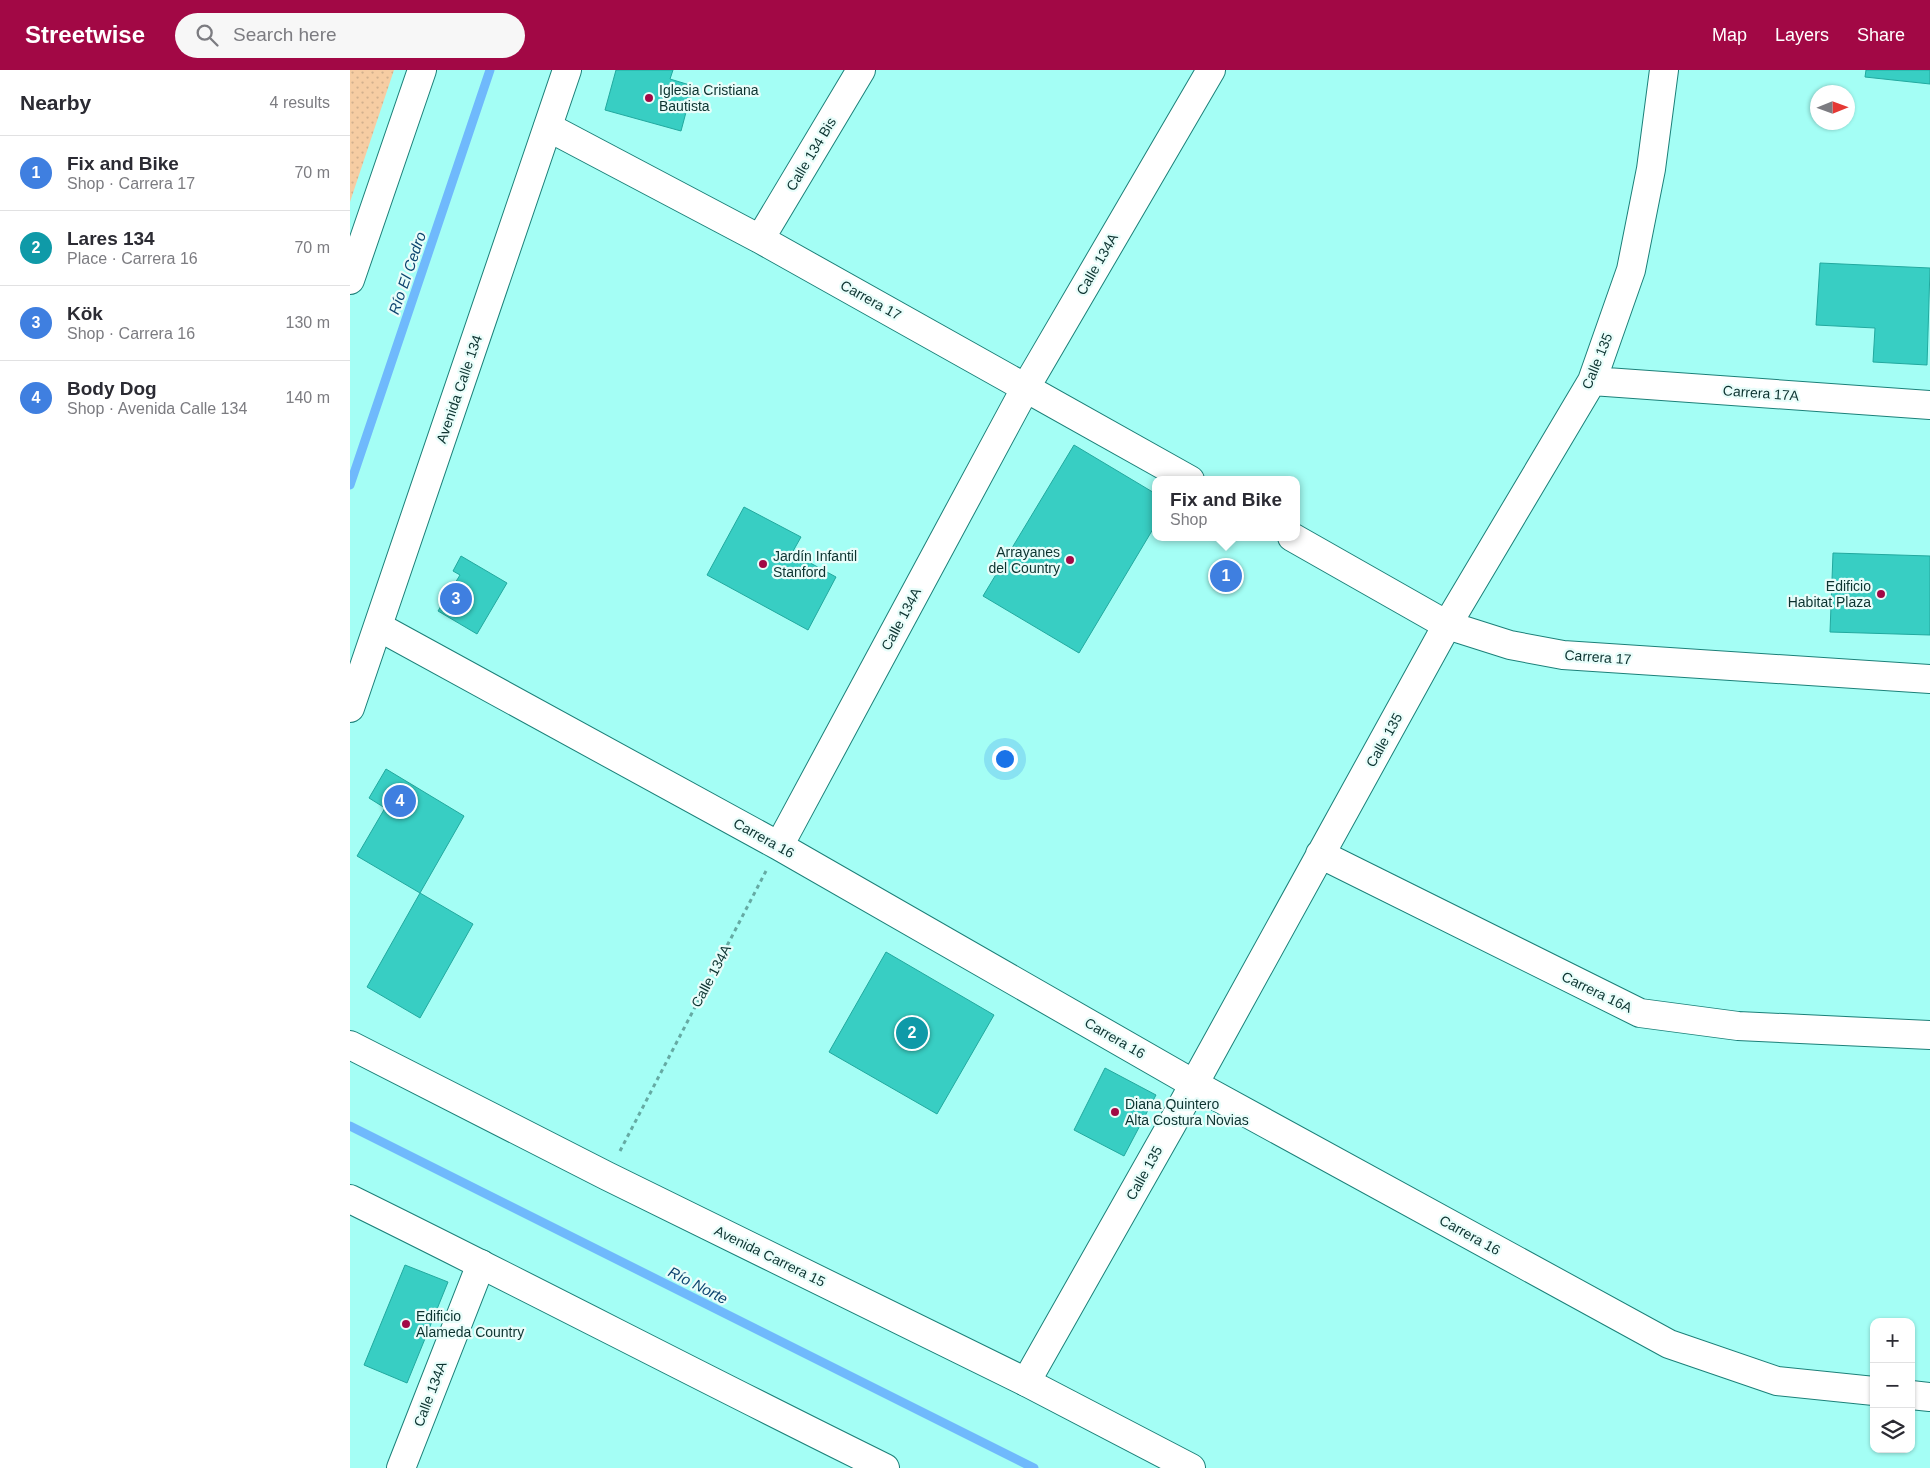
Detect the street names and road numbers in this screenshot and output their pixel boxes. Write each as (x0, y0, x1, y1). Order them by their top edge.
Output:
street label: Calle 134 Bis (783, 115, 839, 193)
street label: Calle 134A (1073, 230, 1121, 298)
street label: Carrera 17 (838, 277, 904, 323)
street label: Calle 135 (1579, 330, 1616, 391)
street label: Avenida Calle 134 (433, 333, 485, 445)
street label: Carrera 17A (1722, 382, 1800, 404)
street label: Calle 134A (878, 584, 924, 653)
street label: Carrera 17 (1564, 647, 1632, 667)
street label: Calle 135 (1363, 710, 1405, 770)
street label: Carrera 16 (731, 815, 797, 861)
street label: Calle 134A (688, 941, 734, 1010)
street label: Carrera 16A (1559, 968, 1635, 1016)
street label: Carrera 16 (1082, 1014, 1148, 1062)
street label: Calle 135 (1123, 1143, 1165, 1203)
street label: Carrera 16 (1437, 1212, 1503, 1258)
street label: Avenida Carrera 15 (712, 1222, 828, 1290)
street label: Calle 134A (410, 1359, 450, 1429)

